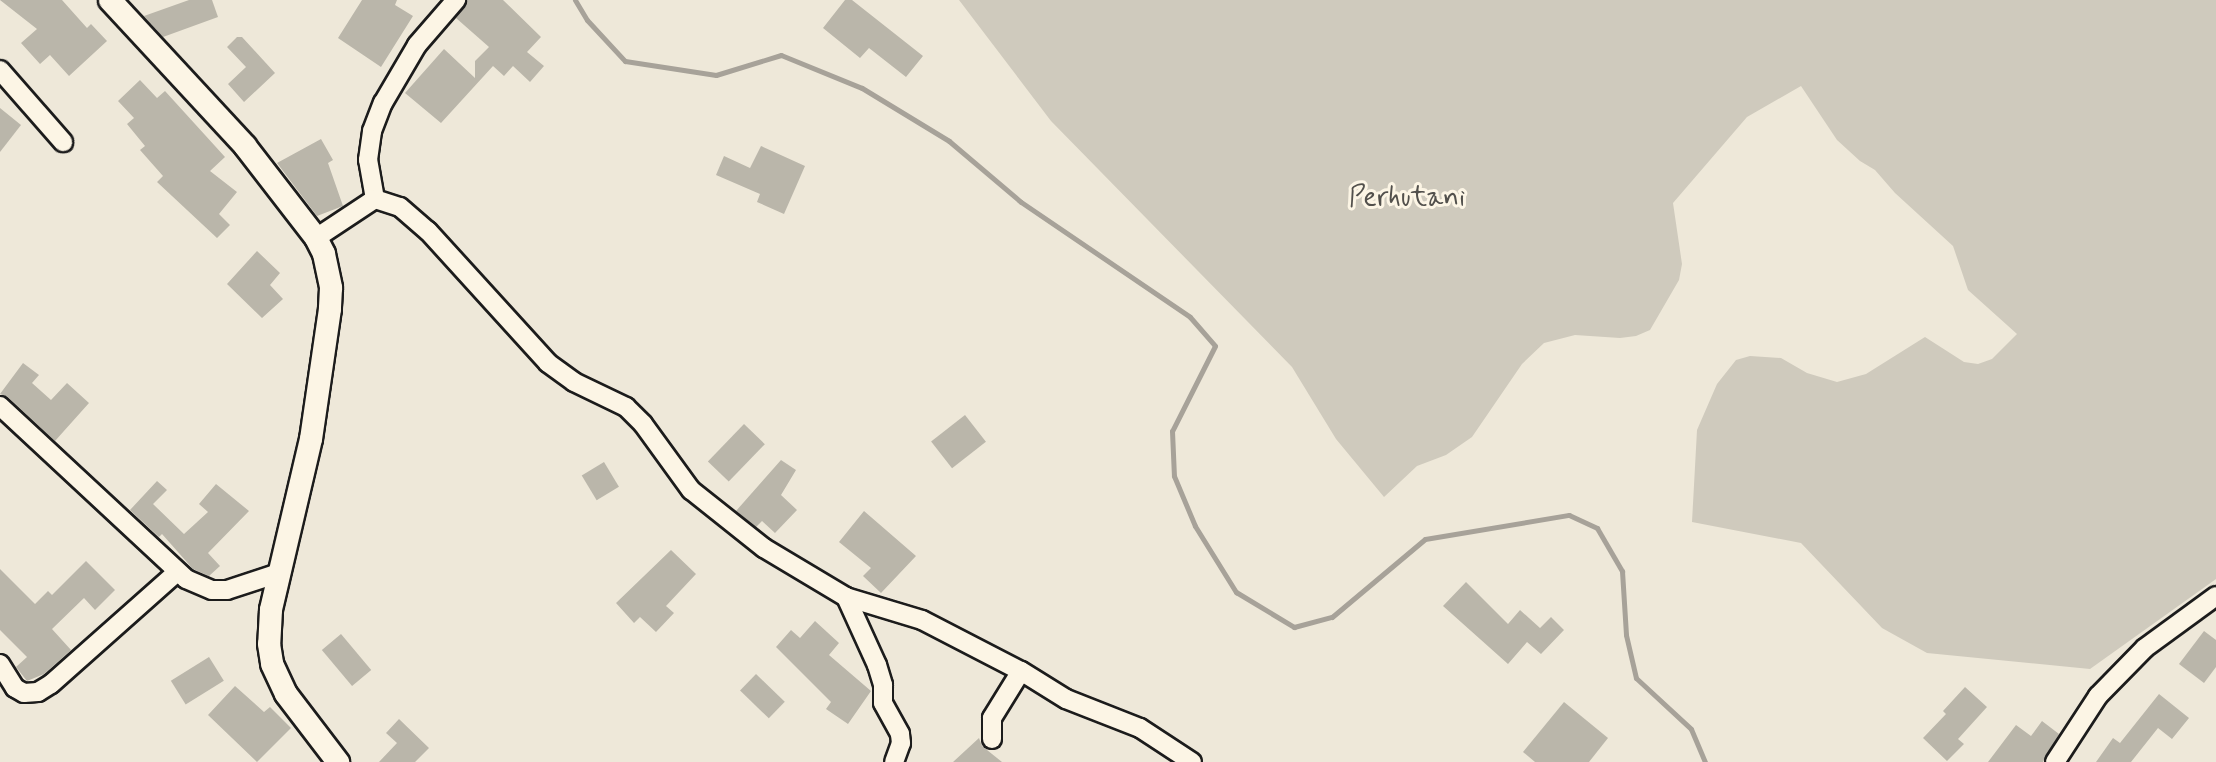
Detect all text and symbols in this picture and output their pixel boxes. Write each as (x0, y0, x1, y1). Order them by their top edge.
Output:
park label: Perhutani (1349, 181, 1465, 215)

